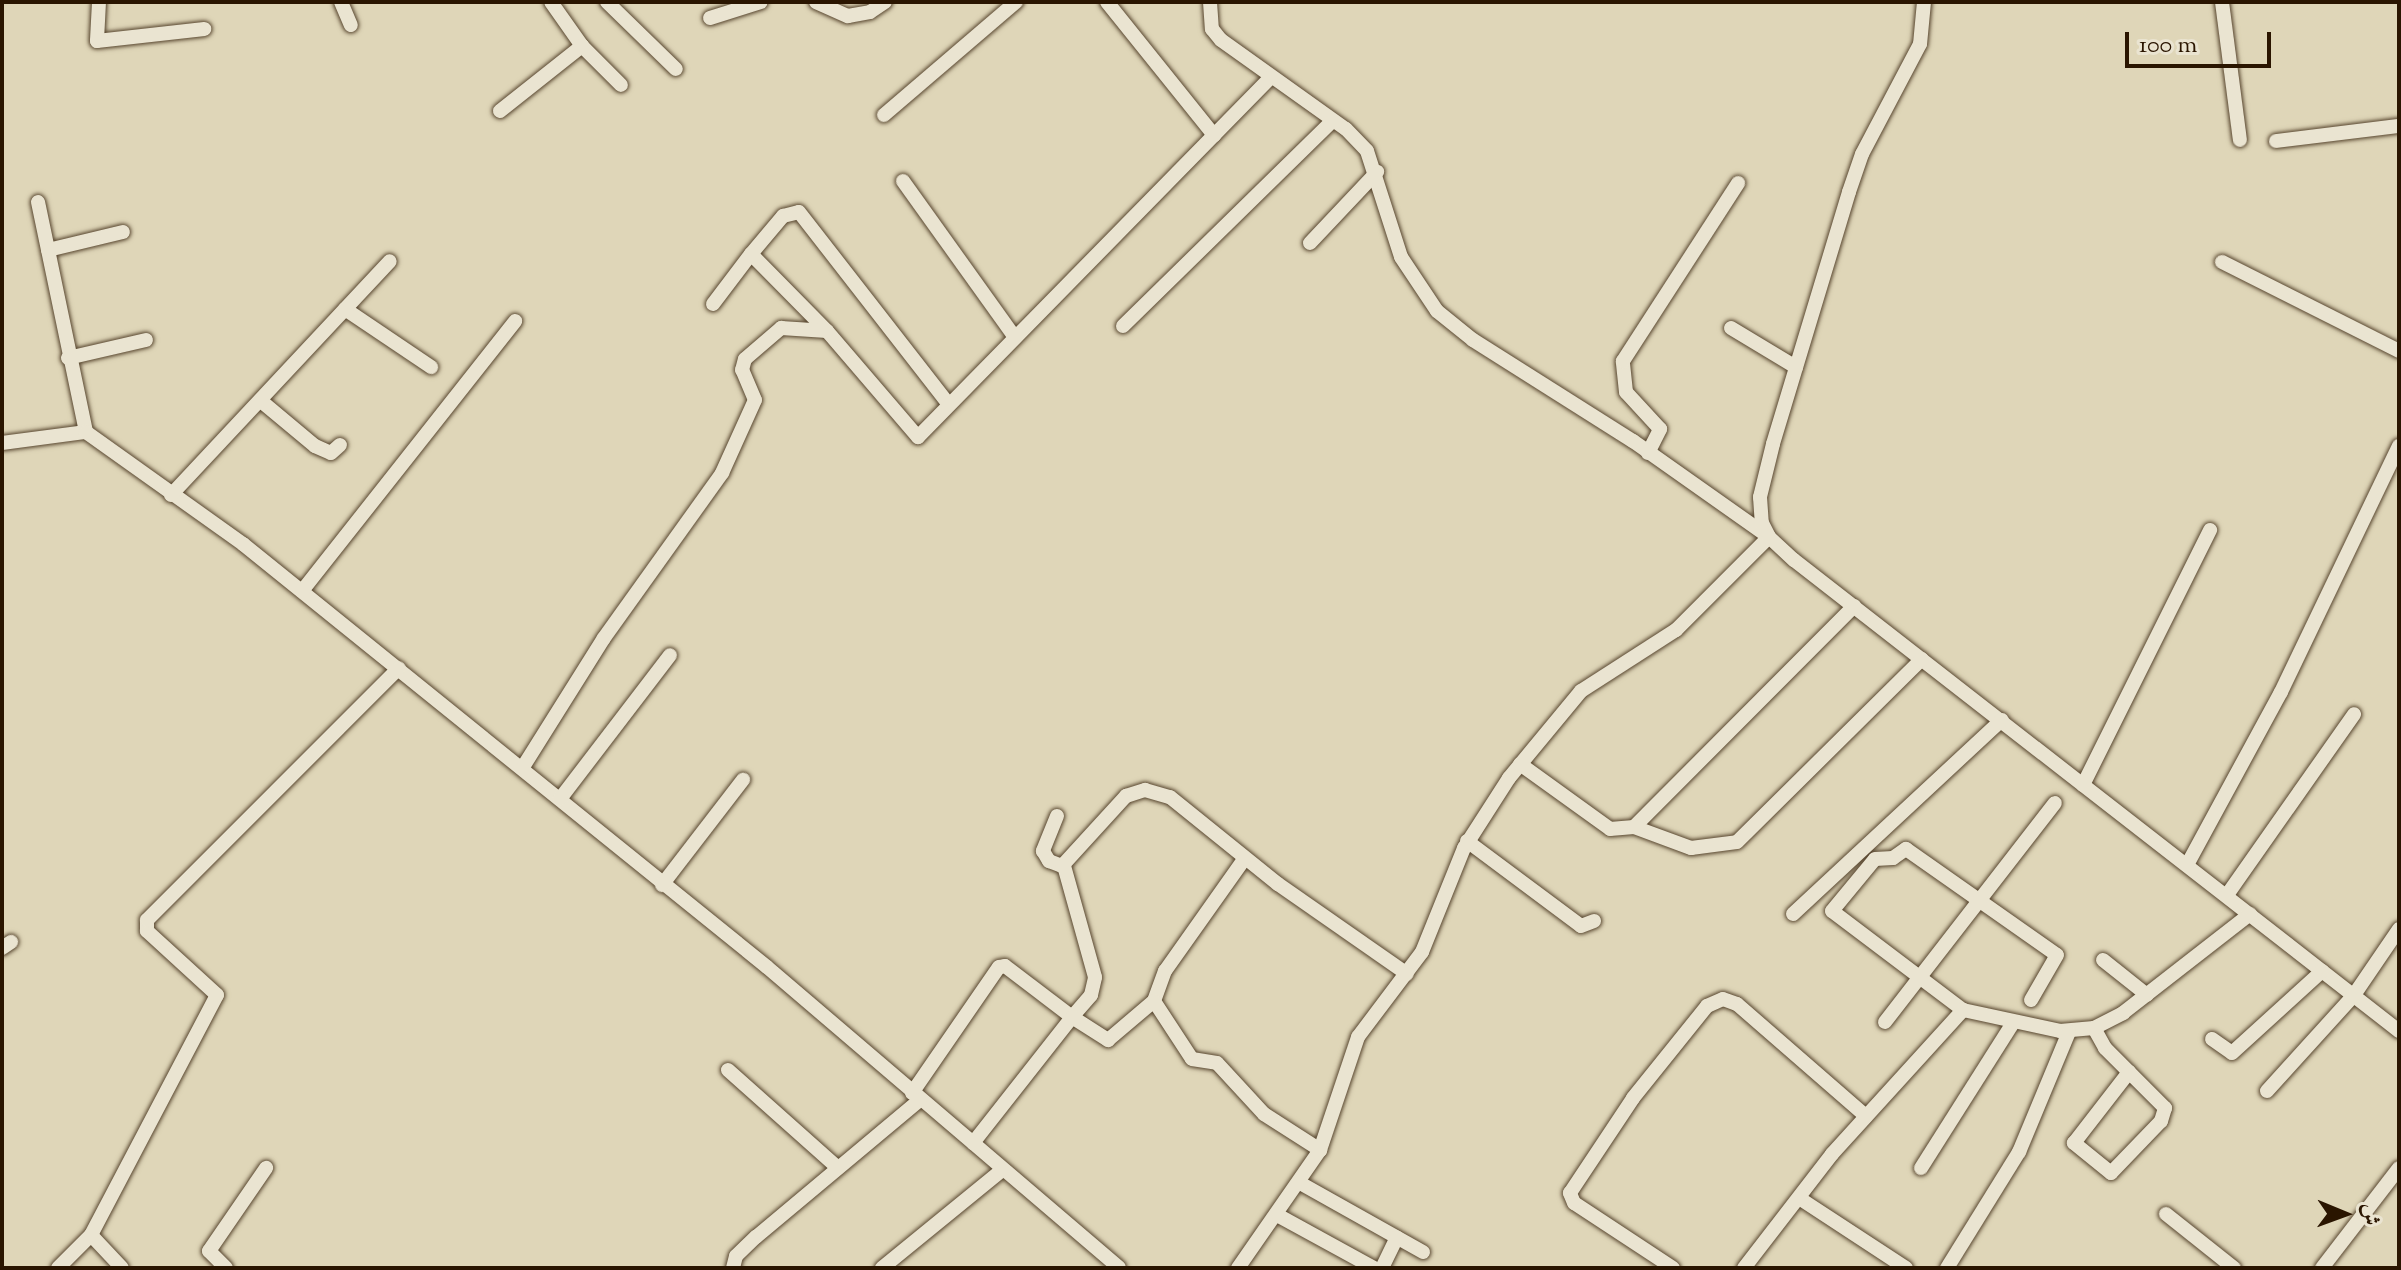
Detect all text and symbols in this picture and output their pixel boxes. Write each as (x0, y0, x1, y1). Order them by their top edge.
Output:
scale bar (2129, 16, 2275, 66)
text: 100 m (2139, 29, 2197, 63)
north arrow (2305, 1174, 2385, 1254)
text: ش (2353, 1203, 2385, 1226)

